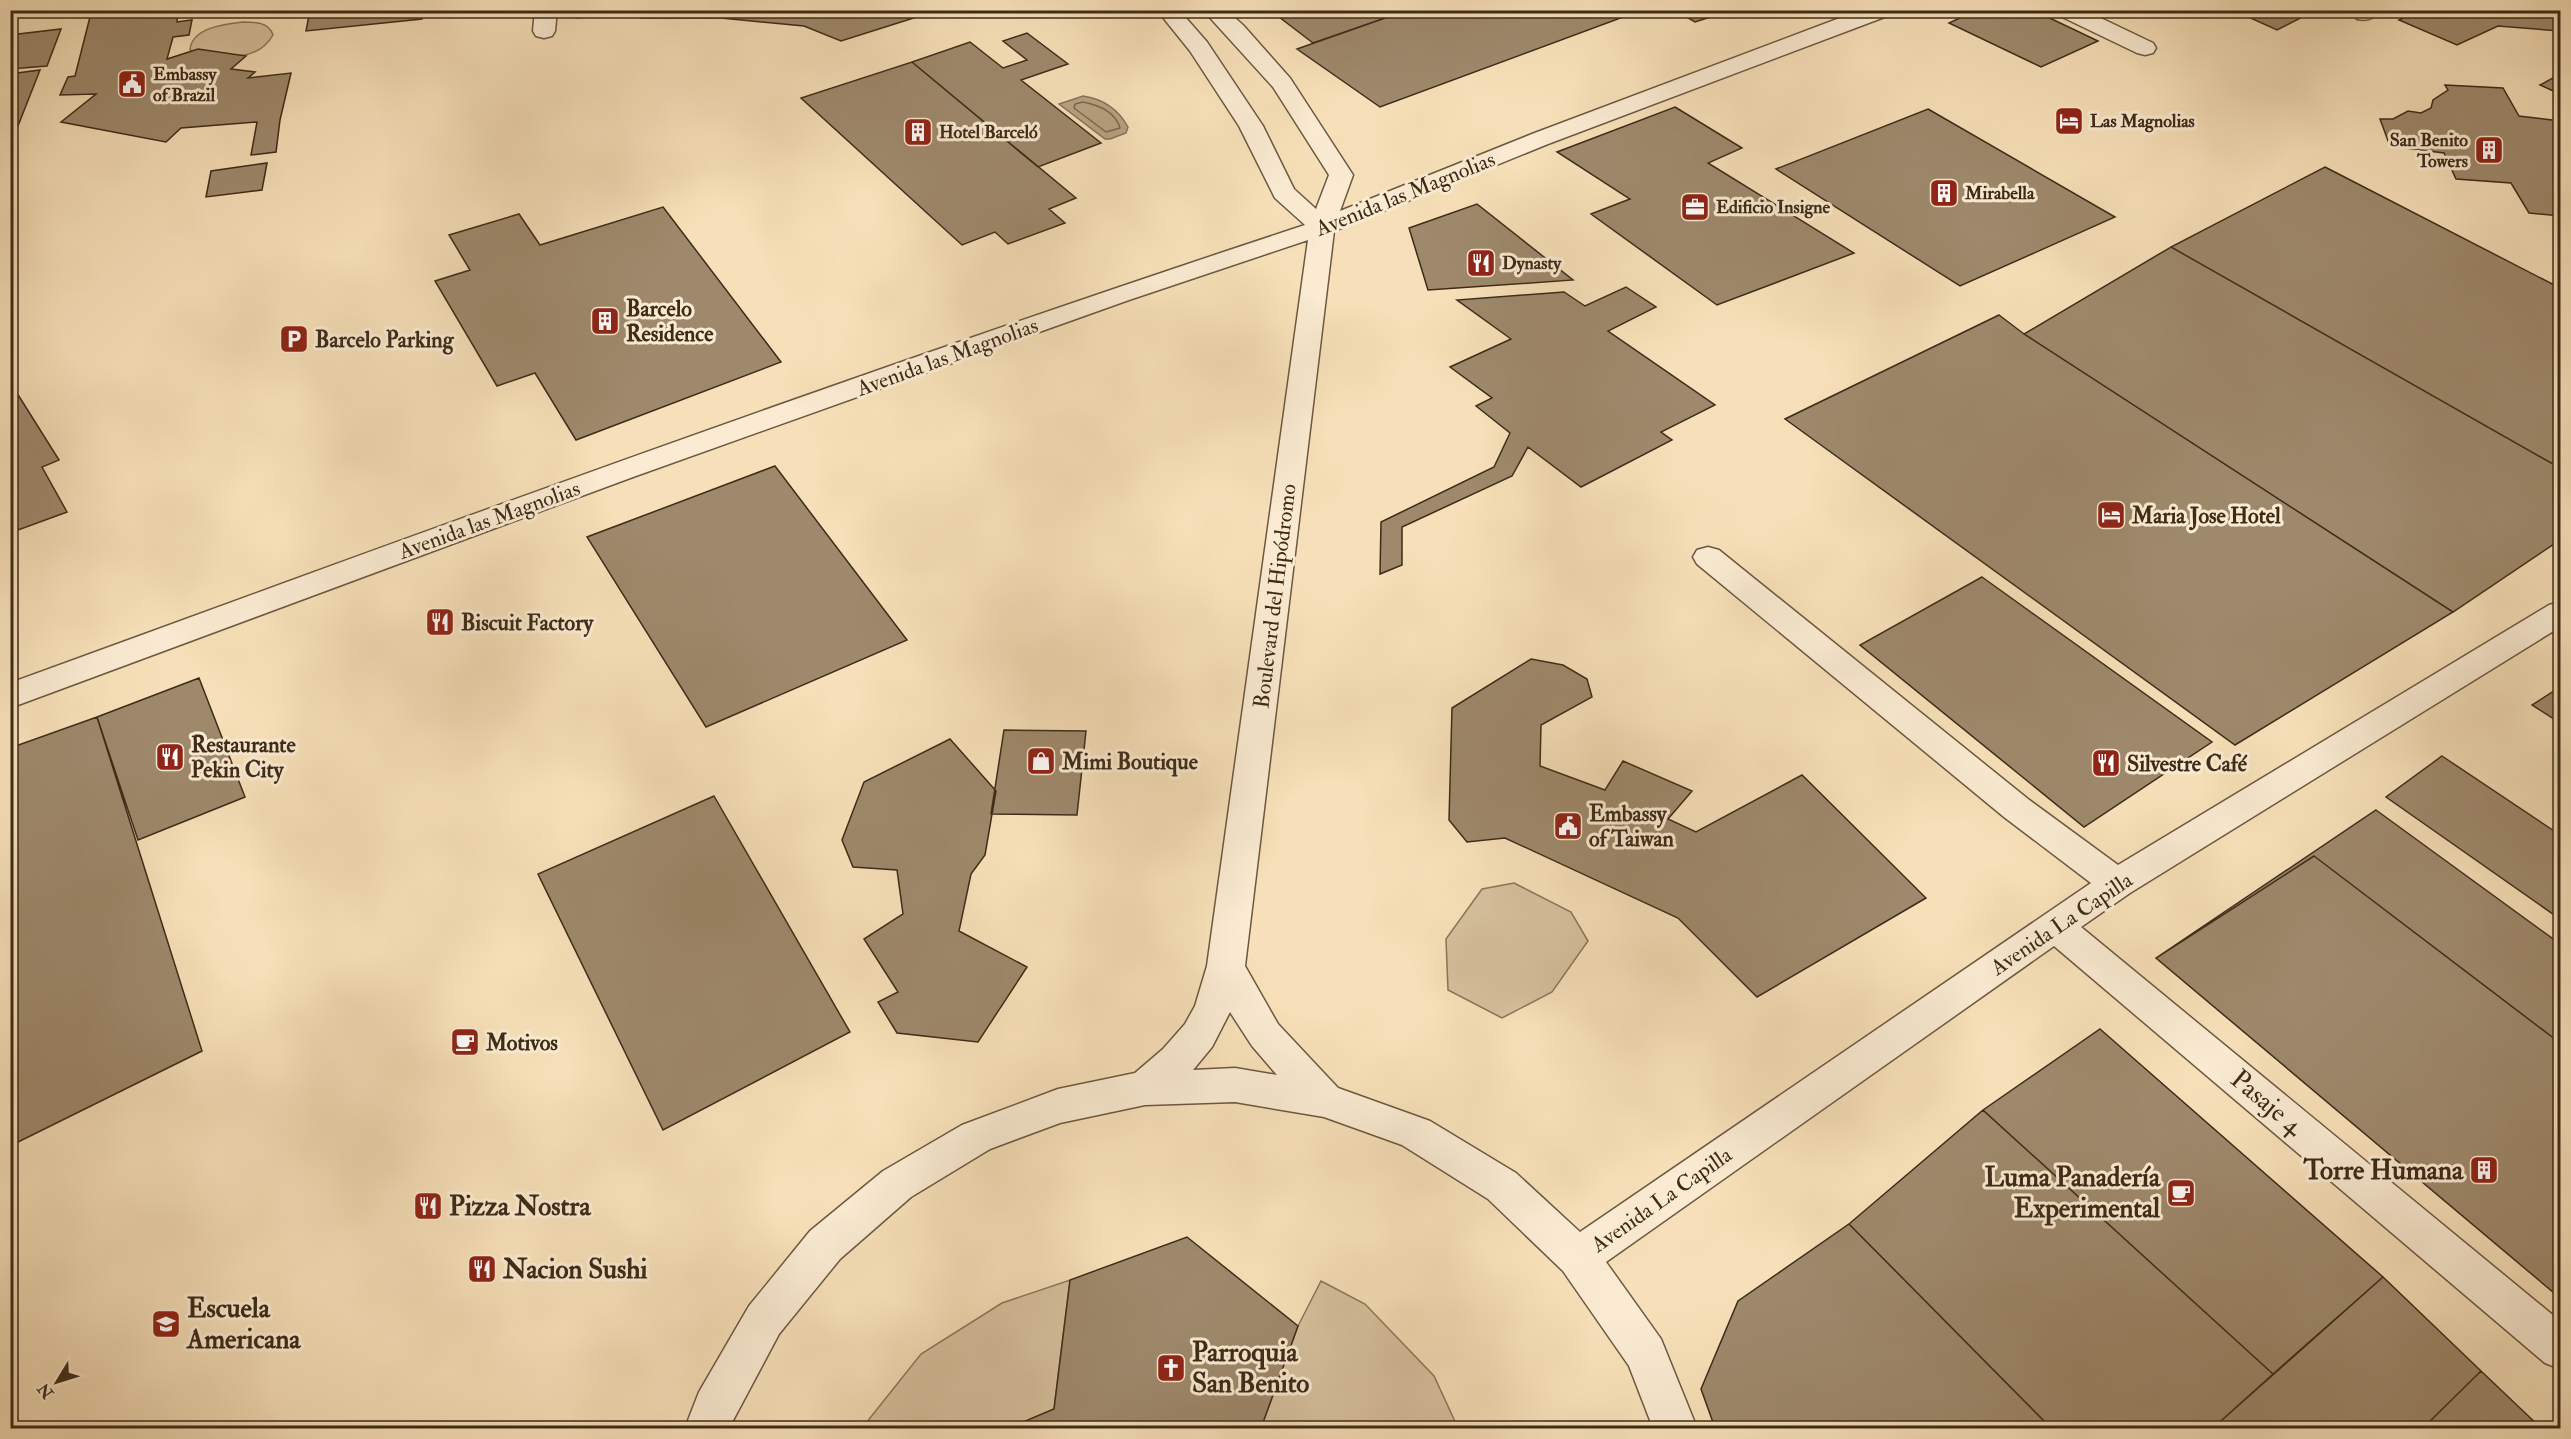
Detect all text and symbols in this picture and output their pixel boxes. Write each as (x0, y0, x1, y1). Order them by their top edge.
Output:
place label: Embassy of Brazil (153, 63, 217, 107)
public building icon: Embassy of Brazil (116, 68, 148, 100)
hotel icon: Las Magnolias (2053, 105, 2085, 137)
place label: Las Magnolias (2090, 110, 2195, 133)
building icon: Hotel Barceló (902, 116, 934, 148)
place label: Hotel Barceló (939, 121, 1038, 144)
place label: San Benito Towers (2390, 129, 2468, 173)
building icon: San Benito Towers (2473, 134, 2505, 166)
street label: Avenida las Magnolias (1311, 145, 1499, 243)
building icon: Mirabella (1928, 177, 1960, 209)
place label: Mirabella (1964, 182, 2035, 205)
office icon: Edificio Insigne (1679, 191, 1711, 223)
place label: Edificio Insigne (1716, 196, 1831, 219)
restaurant icon: Dynasty (1465, 247, 1497, 279)
place label: Dynasty (1502, 252, 1562, 275)
place label: Barcelo Residence (626, 295, 714, 348)
building icon: Barcelo Residence (589, 305, 621, 337)
street label: Avenida las Magnolias (852, 311, 1042, 403)
parking icon: Barcelo Parking (278, 323, 310, 355)
place label: Barcelo Parking (315, 326, 455, 355)
street label: Avenida las Magnolias (394, 474, 584, 566)
street label: Boulevard del Hipódromo (1247, 482, 1304, 710)
hotel icon: Maria Jose Hotel (2095, 499, 2127, 531)
place label: Maria Jose Hotel (2131, 502, 2281, 531)
restaurant icon: Biscuit Factory (424, 606, 456, 638)
place label: Biscuit Factory (461, 609, 594, 638)
place label: Restaurante Pekin City (191, 731, 296, 785)
restaurant icon: Restaurante Pekin City (154, 741, 186, 773)
shop icon: Mimi Boutique (1025, 745, 1057, 777)
restaurant icon: Silvestre Café (2090, 747, 2122, 779)
place label: Mimi Boutique (1061, 748, 1199, 777)
place label: Silvestre Café (2127, 750, 2248, 778)
place label: Embassy of Taiwan (1589, 800, 1675, 853)
public building icon: Embassy of Taiwan (1552, 810, 1584, 842)
street label: Avenida La Capilla (1984, 865, 2139, 983)
cafe icon: Motivos (449, 1026, 481, 1058)
place label: Motivos (485, 1029, 558, 1057)
street label: Pasaje 4 (2224, 1063, 2311, 1143)
street label: Avenida La Capilla (1585, 1140, 1739, 1260)
place label: Torre Humana (2303, 1154, 2464, 1187)
building icon: Torre Humana (2468, 1154, 2500, 1186)
place label: Luma Panadería Experimental (1985, 1161, 2161, 1226)
cafe icon: Luma Panadería Experimental (2165, 1177, 2197, 1209)
restaurant icon: Pizza Nostra (412, 1190, 444, 1222)
place label: Pizza Nostra (449, 1190, 591, 1223)
restaurant icon: Nacion Sushi (466, 1253, 498, 1285)
place label: Nacion Sushi (502, 1253, 648, 1286)
place label: Escuela Americana (186, 1292, 301, 1356)
school or university icon: Escuela Americana (150, 1308, 182, 1340)
place label: Parroquia San Benito (1192, 1336, 1309, 1400)
north arrow (27, 1352, 87, 1412)
church icon: Parroquia San Benito (1155, 1352, 1187, 1384)
text: N (33, 1378, 59, 1403)

